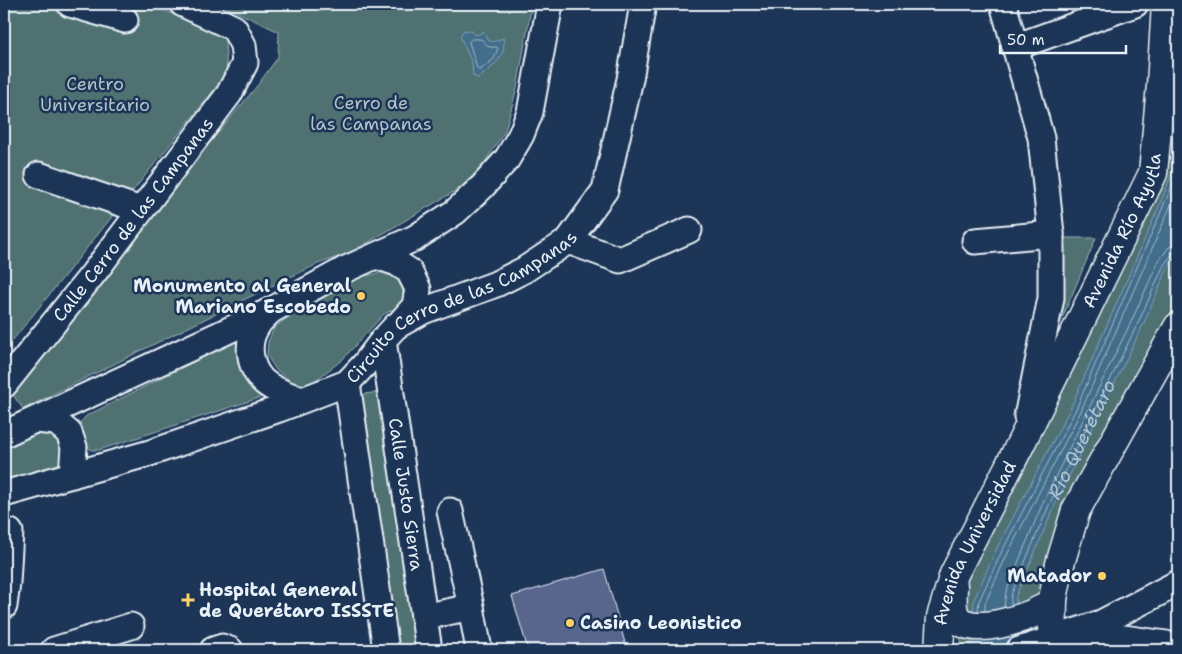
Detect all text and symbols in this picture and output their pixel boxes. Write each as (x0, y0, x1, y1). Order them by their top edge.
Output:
scale bar (1000, 22, 1126, 54)
text: 50 m (1007, 30, 1045, 50)
park label: Centro Universitario (40, 72, 150, 117)
park label: Cerro de las Campanas (310, 91, 432, 136)
street label: Calle Cerro de las Campanas (47, 112, 219, 327)
street label: Avenida Río Ayutla (1077, 152, 1167, 312)
street label: Circuito Cerro de las Campanas (341, 227, 583, 389)
place label: Monumento al General Mariano Escobedo (133, 274, 351, 319)
marker: Monumento al General Mariano Escobedo (355, 290, 367, 302)
water label: Río Querétaro (1042, 375, 1122, 503)
street label: Calle Justo Sierra (383, 416, 429, 572)
street label: Avenida Universidad (929, 457, 1022, 626)
place label: Matador (1007, 564, 1092, 588)
marker: Matador (1096, 570, 1108, 582)
place label: Hospital General de Querétaro ISSSTE (199, 578, 394, 623)
marker: Hospital General de Querétaro ISSSTE (181, 593, 195, 607)
place label: Casino Leonistico (580, 611, 742, 635)
marker: Casino Leonistico (564, 617, 576, 629)

